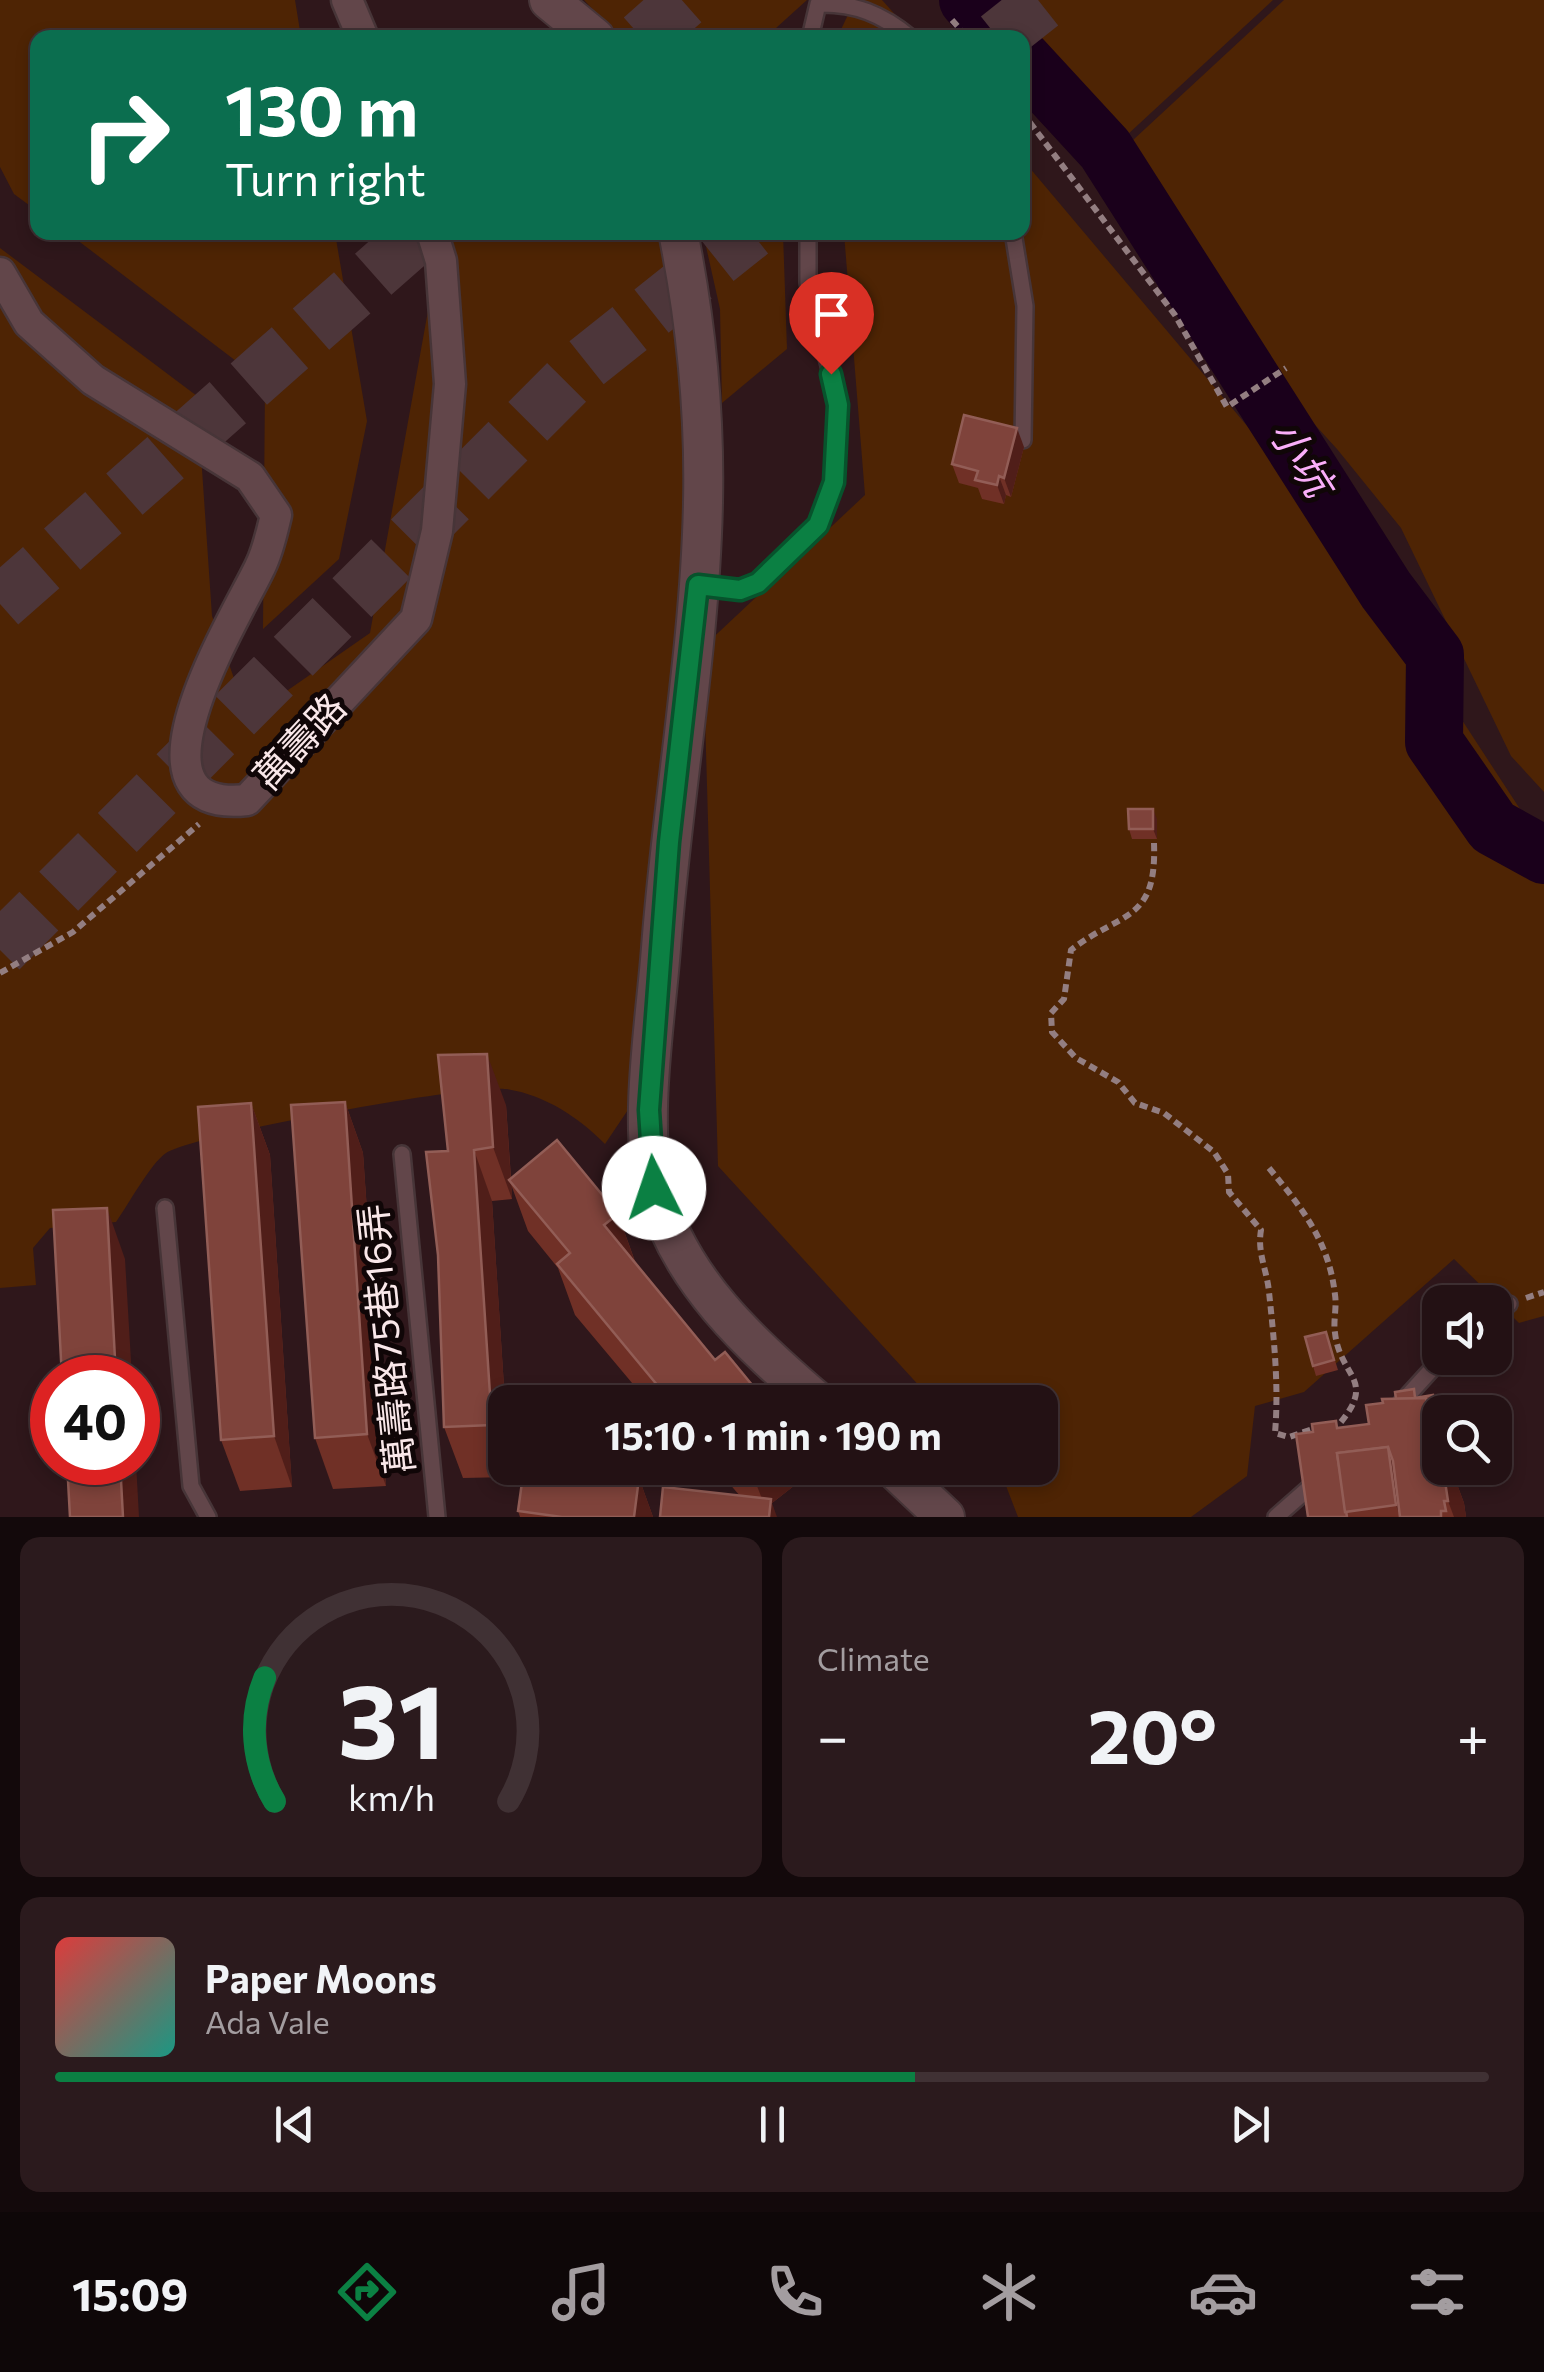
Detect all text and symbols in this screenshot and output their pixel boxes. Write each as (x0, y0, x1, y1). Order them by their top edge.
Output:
text: 130 m (225, 65, 418, 150)
icon: right (60, 70, 190, 200)
text: Turn right (225, 150, 426, 205)
pin (789, 272, 874, 375)
icon: arrive (804, 287, 859, 342)
water label: 小坑 (1261, 410, 1348, 509)
street label: 萬壽路 (242, 683, 354, 798)
position arrow (602, 1136, 706, 1240)
street label: 萬壽路75巷16弄 (347, 1202, 422, 1477)
map controls (1422, 1285, 1512, 1485)
button: sound (1422, 1285, 1512, 1375)
speed limit sign: 40 (30, 1355, 160, 1485)
button: search (1422, 1395, 1512, 1485)
text: 15:10 · 1 min · 190 m (604, 1411, 942, 1458)
text: Climate (817, 1638, 930, 1678)
text: 31 (337, 1653, 445, 1780)
text: 20° (1088, 1688, 1217, 1779)
text: − (817, 1701, 848, 1768)
text: + (1457, 1701, 1489, 1768)
text: km/h (348, 1775, 434, 1818)
text: Paper Moons (205, 1954, 437, 2001)
text: Ada Vale (205, 2001, 330, 2041)
icon: previous (267, 2097, 322, 2152)
icon: pause (745, 2097, 800, 2152)
icon: next (1223, 2097, 1278, 2152)
icon: directions (332, 2257, 402, 2327)
icon: music (546, 2257, 616, 2327)
icon: phone (760, 2257, 830, 2327)
icon: climate (974, 2257, 1044, 2327)
icon: car (1188, 2257, 1258, 2327)
icon: filters (1402, 2257, 1472, 2327)
text: 15:09 (72, 2265, 188, 2320)

